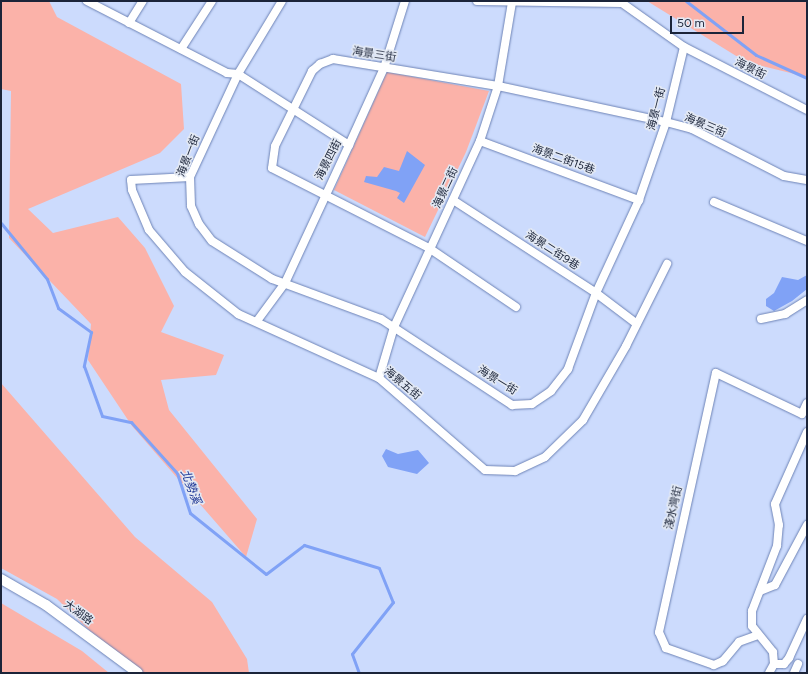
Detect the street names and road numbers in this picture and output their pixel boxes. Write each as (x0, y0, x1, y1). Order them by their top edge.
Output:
street label: 海景三街 (351, 45, 397, 65)
street label: 海景街 (732, 56, 768, 82)
street label: 海景一街 (645, 86, 669, 132)
street label: 海景三街 (682, 111, 728, 141)
street label: 海景一街 (175, 133, 203, 179)
street label: 海景四街 (313, 137, 345, 183)
street label: 海景二街15巷 (530, 143, 596, 177)
street label: 海景二街 (431, 165, 461, 211)
street label: 海景二街9巷 (523, 229, 581, 273)
street label: 海景一街 (475, 364, 519, 398)
street label: 海景五街 (381, 365, 423, 403)
street label: 淺水灣街 (663, 485, 685, 531)
street label: 大湖路 (61, 598, 95, 628)

